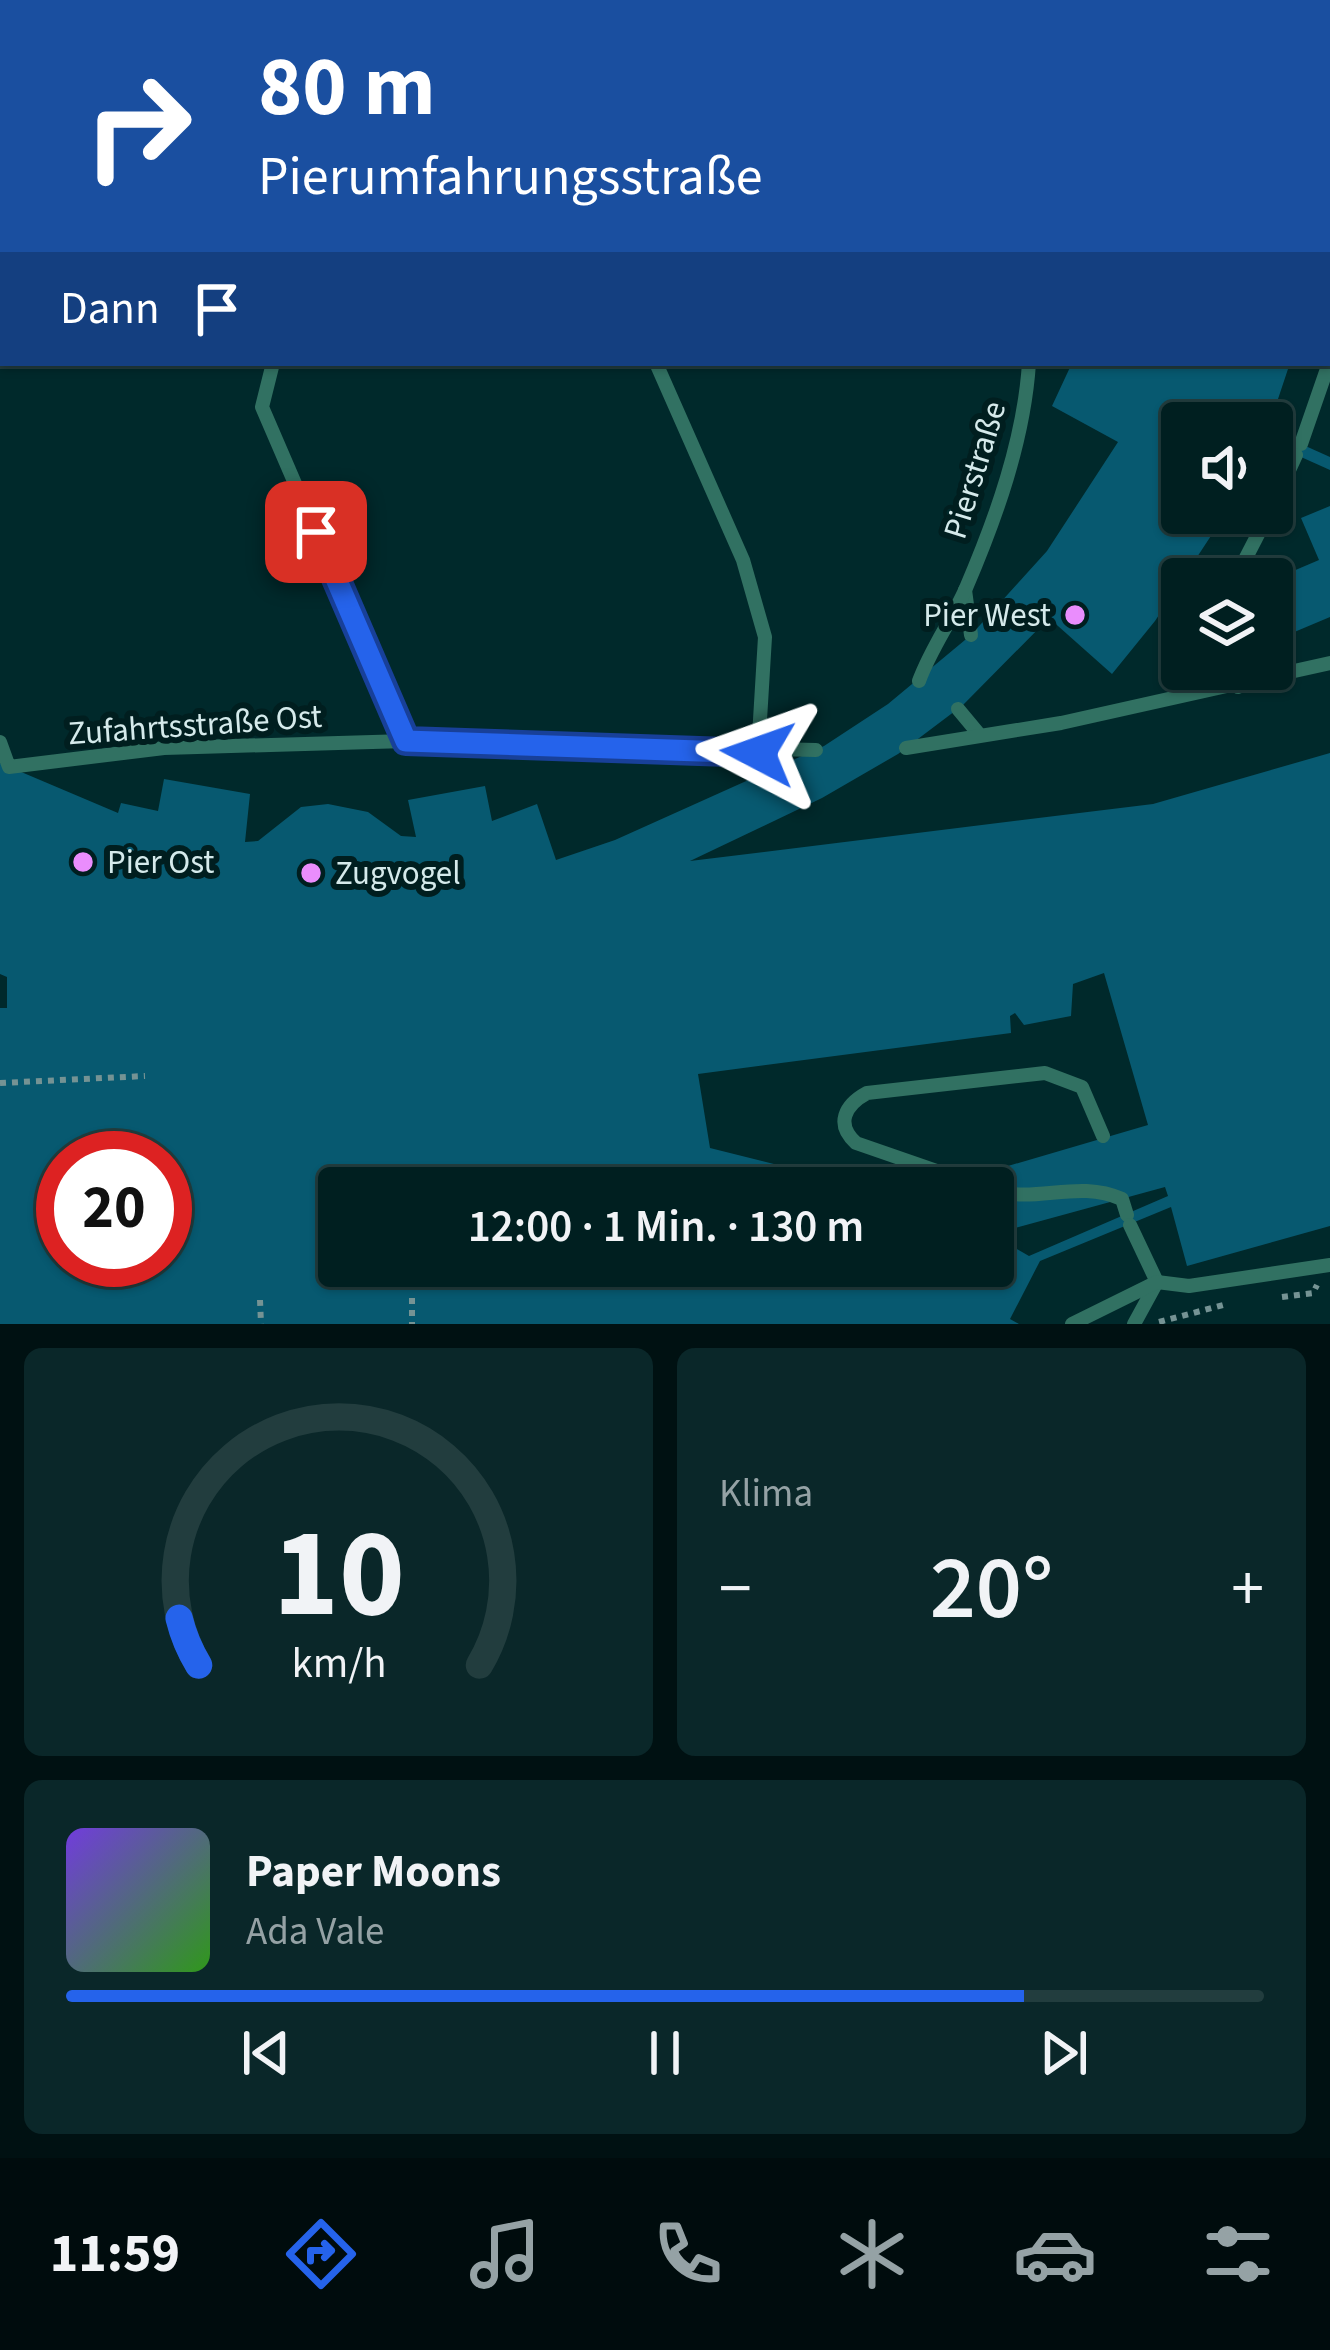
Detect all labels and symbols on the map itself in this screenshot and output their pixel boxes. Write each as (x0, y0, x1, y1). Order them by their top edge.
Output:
street label: Pierstraße (932, 395, 1018, 545)
pin (265, 481, 367, 583)
place label: Pier West (923, 592, 1051, 639)
marker: Pier West (1062, 602, 1088, 628)
position arrow (695, 690, 821, 816)
street label: Zufahrtsstraße Ost (66, 693, 324, 757)
place label: Pier Ost (107, 839, 214, 886)
marker: Pier Ost (70, 849, 96, 875)
place label: Zugvogel (335, 850, 461, 897)
marker: Zugvogel (298, 860, 324, 886)
speed limit sign: 20 (36, 1131, 192, 1287)

